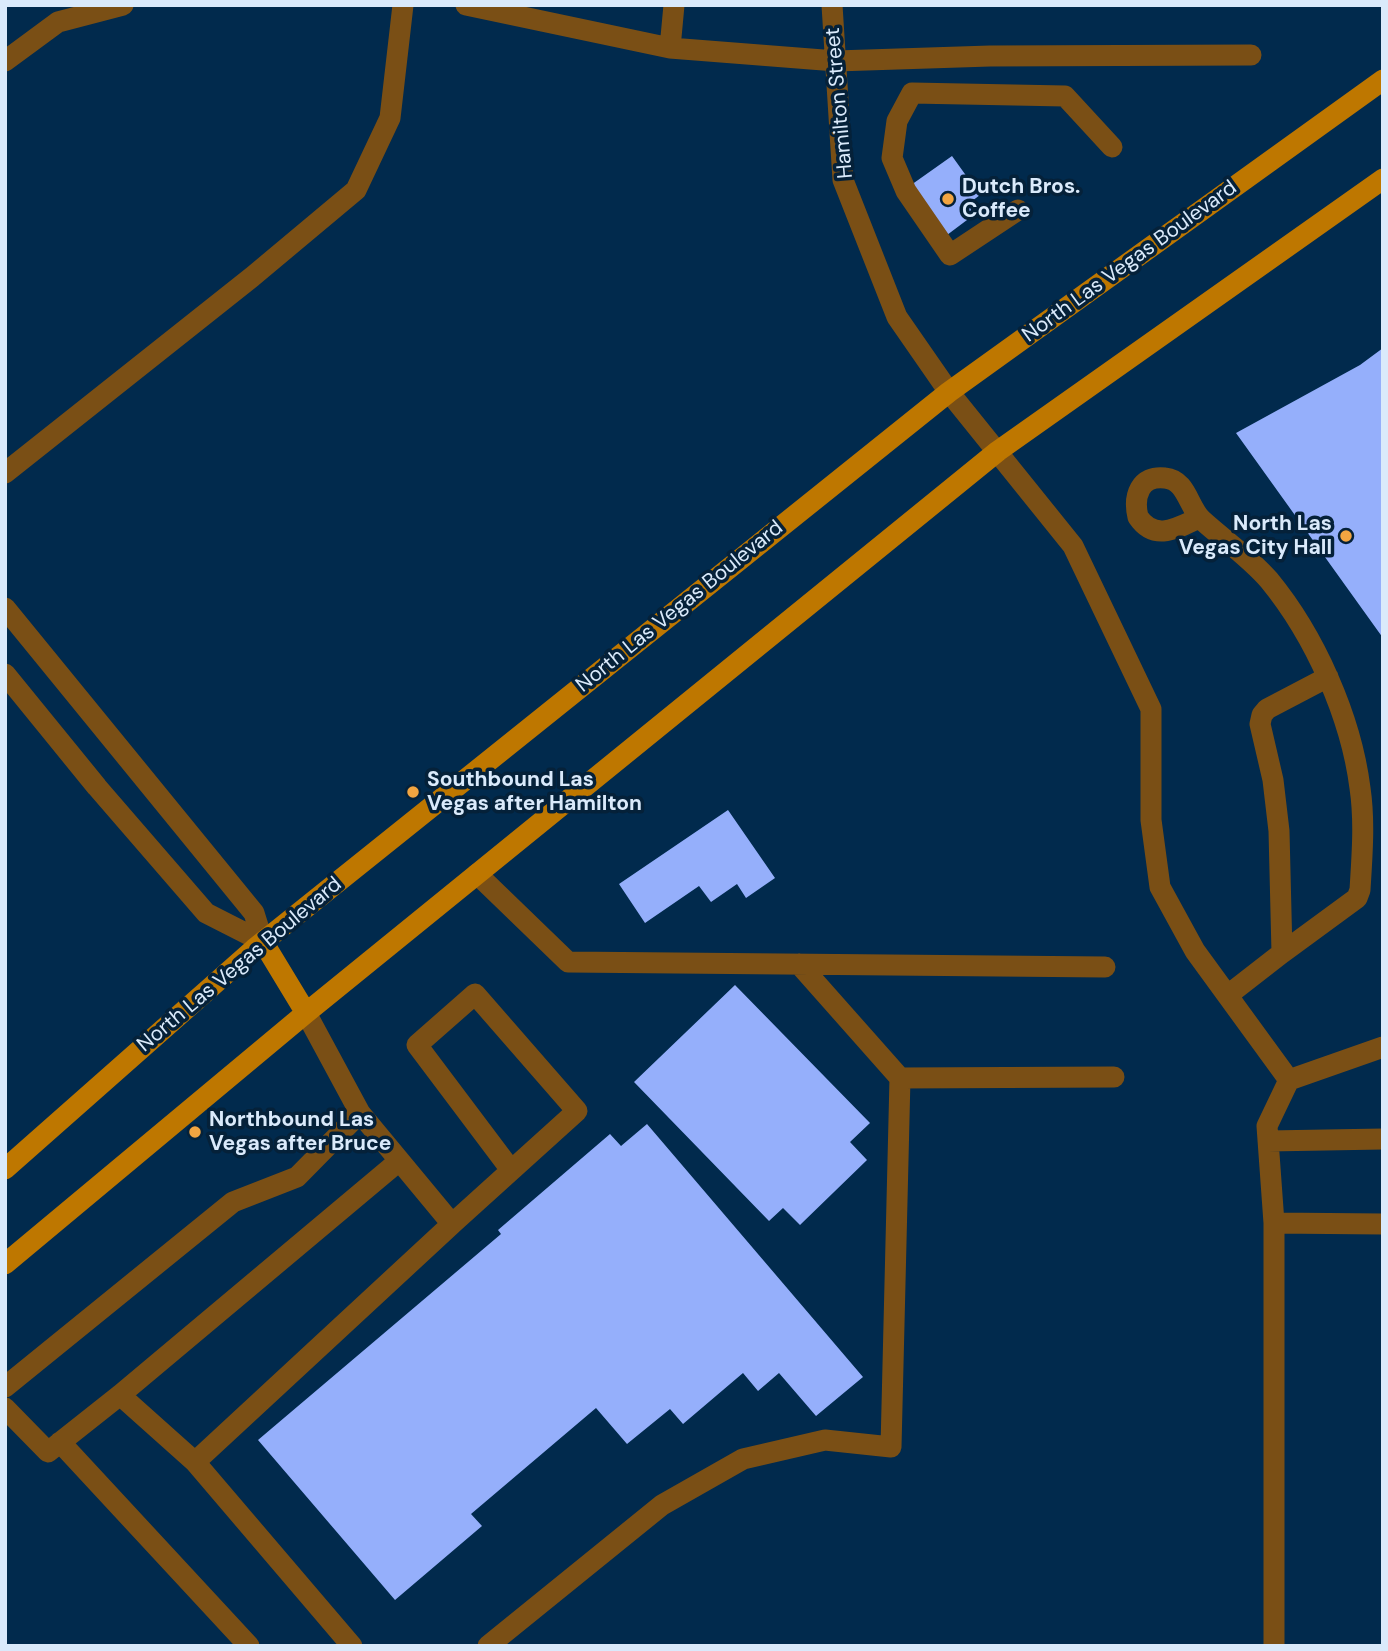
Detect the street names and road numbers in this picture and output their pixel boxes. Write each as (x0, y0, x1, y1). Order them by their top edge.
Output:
street label: Hamilton Street (821, 26, 859, 180)
street label: North Las Vegas Boulevard (1018, 176, 1242, 348)
street label: North Las Vegas Boulevard (571, 516, 789, 698)
street label: North Las Vegas Boulevard (133, 872, 347, 1058)

